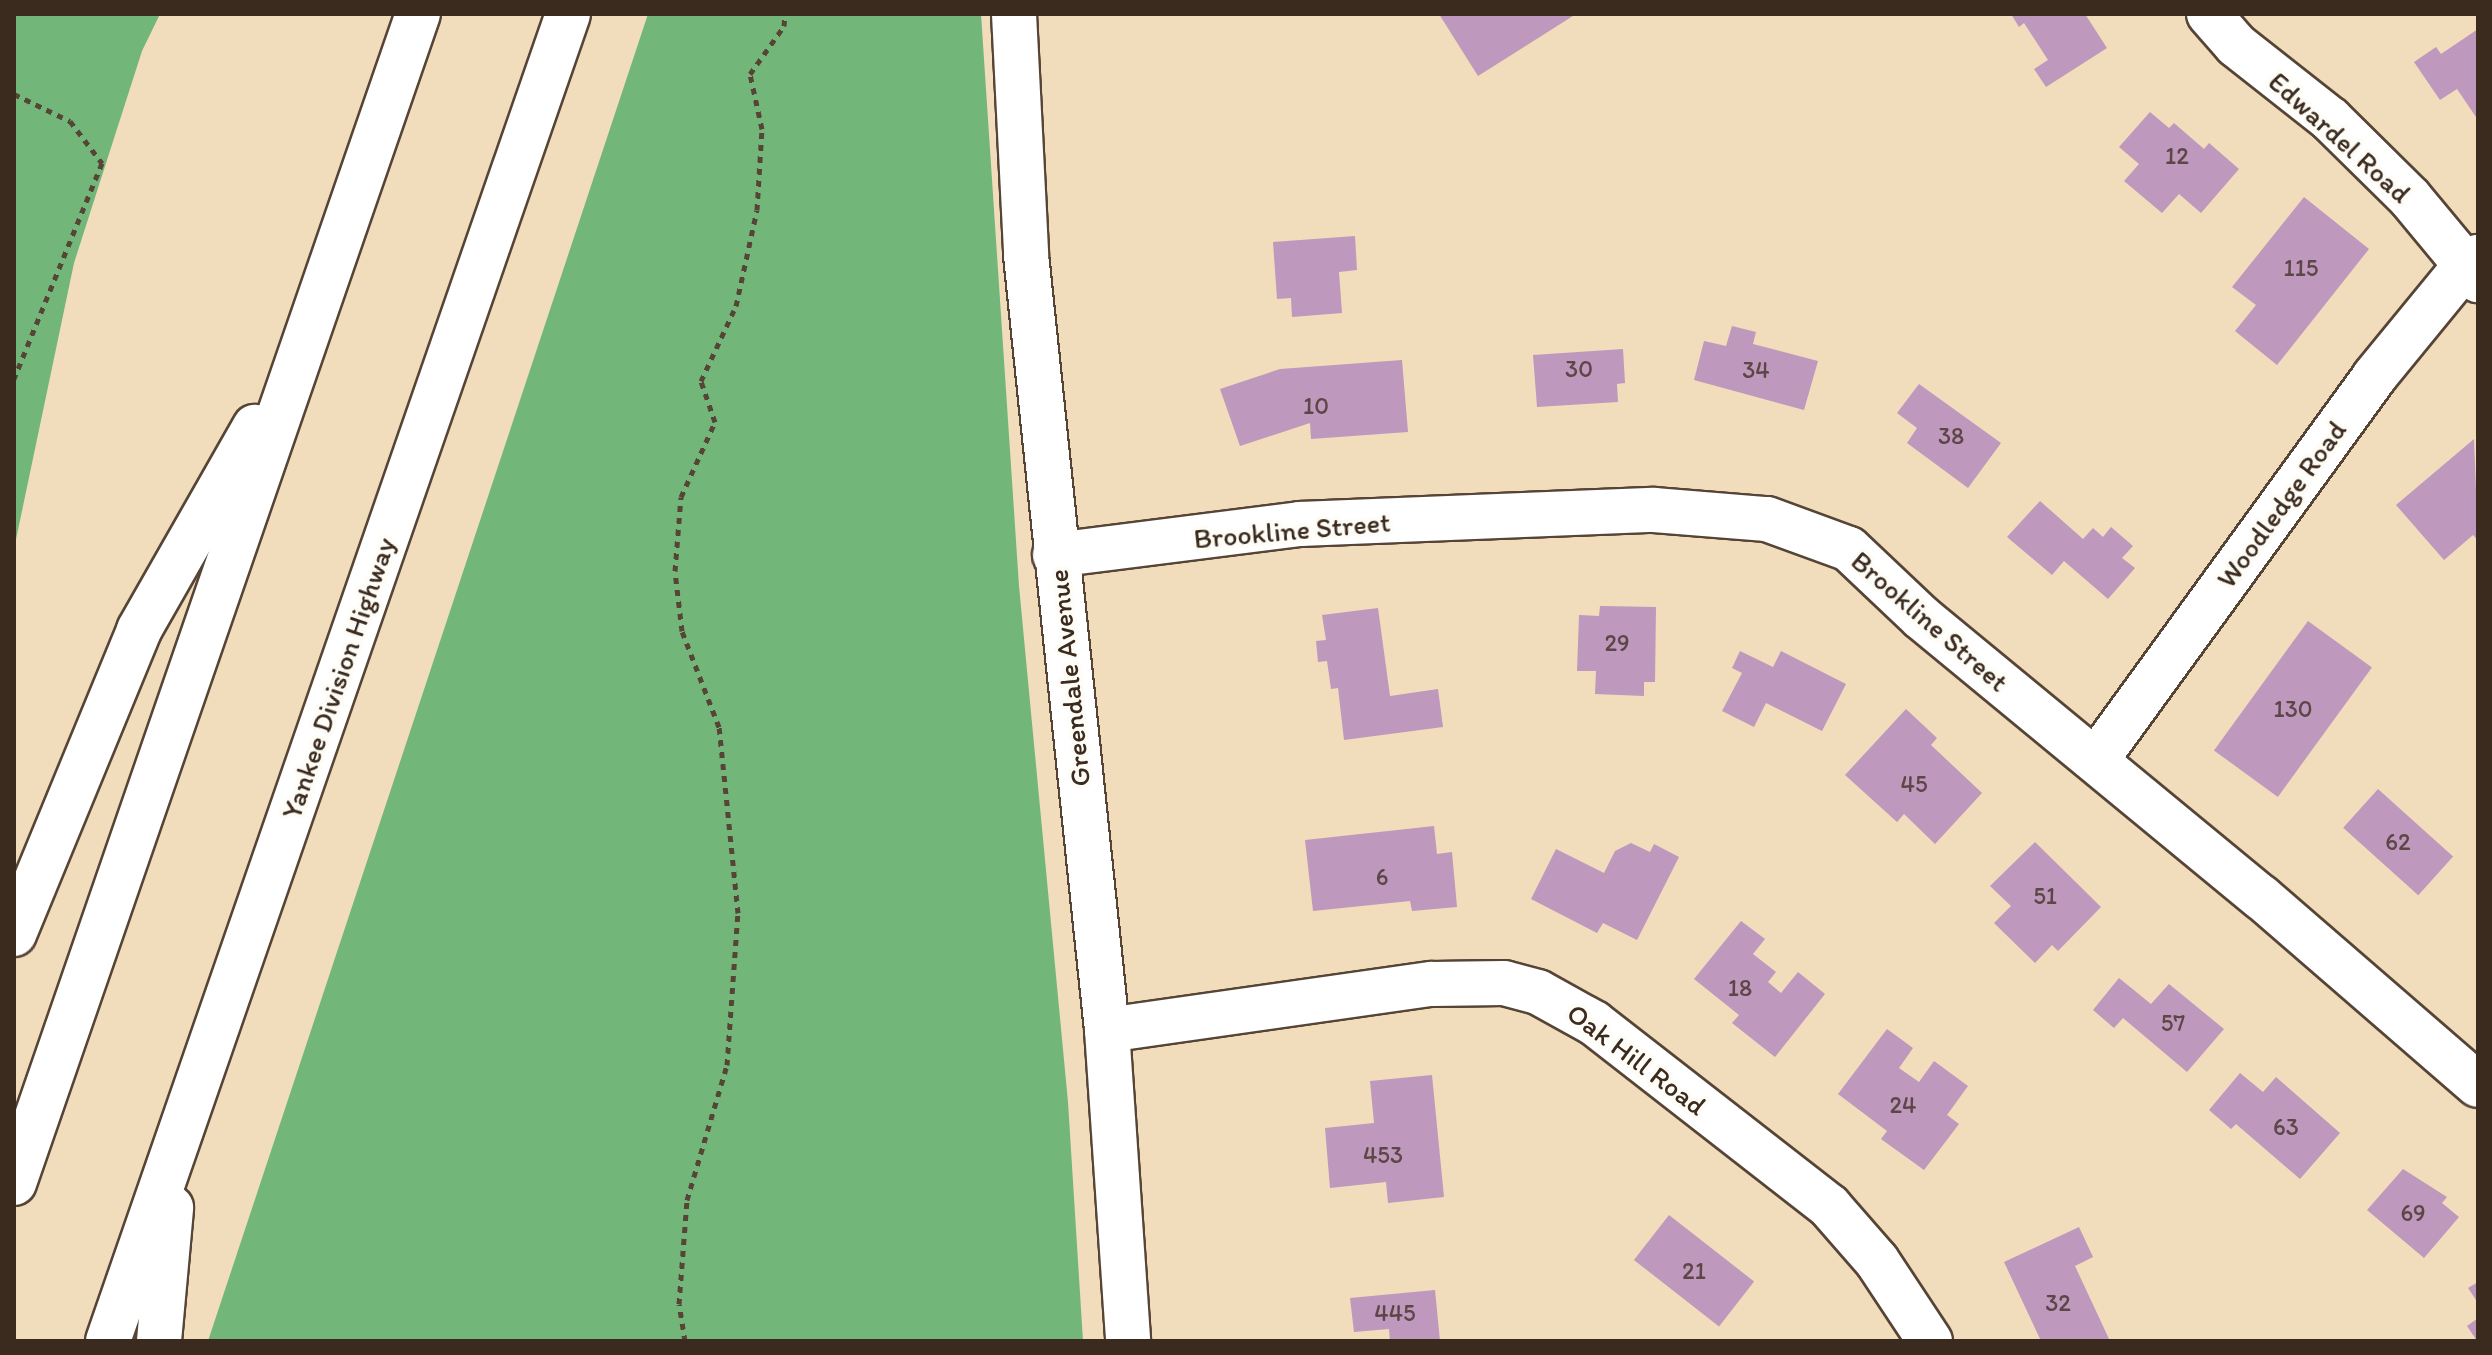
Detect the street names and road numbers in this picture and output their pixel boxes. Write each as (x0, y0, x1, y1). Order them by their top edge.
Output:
street label: Edwardel Road (2262, 65, 2418, 209)
street label: Woodledge Road (2209, 414, 2353, 594)
street label: Brookline Street (1193, 505, 1391, 555)
street label: Yankee Division Highway (274, 533, 402, 823)
street label: Brookline Street (1845, 544, 2015, 698)
street label: Greendale Avenue (1041, 568, 1097, 788)
street label: Oak Hill Road (1561, 996, 1713, 1122)

